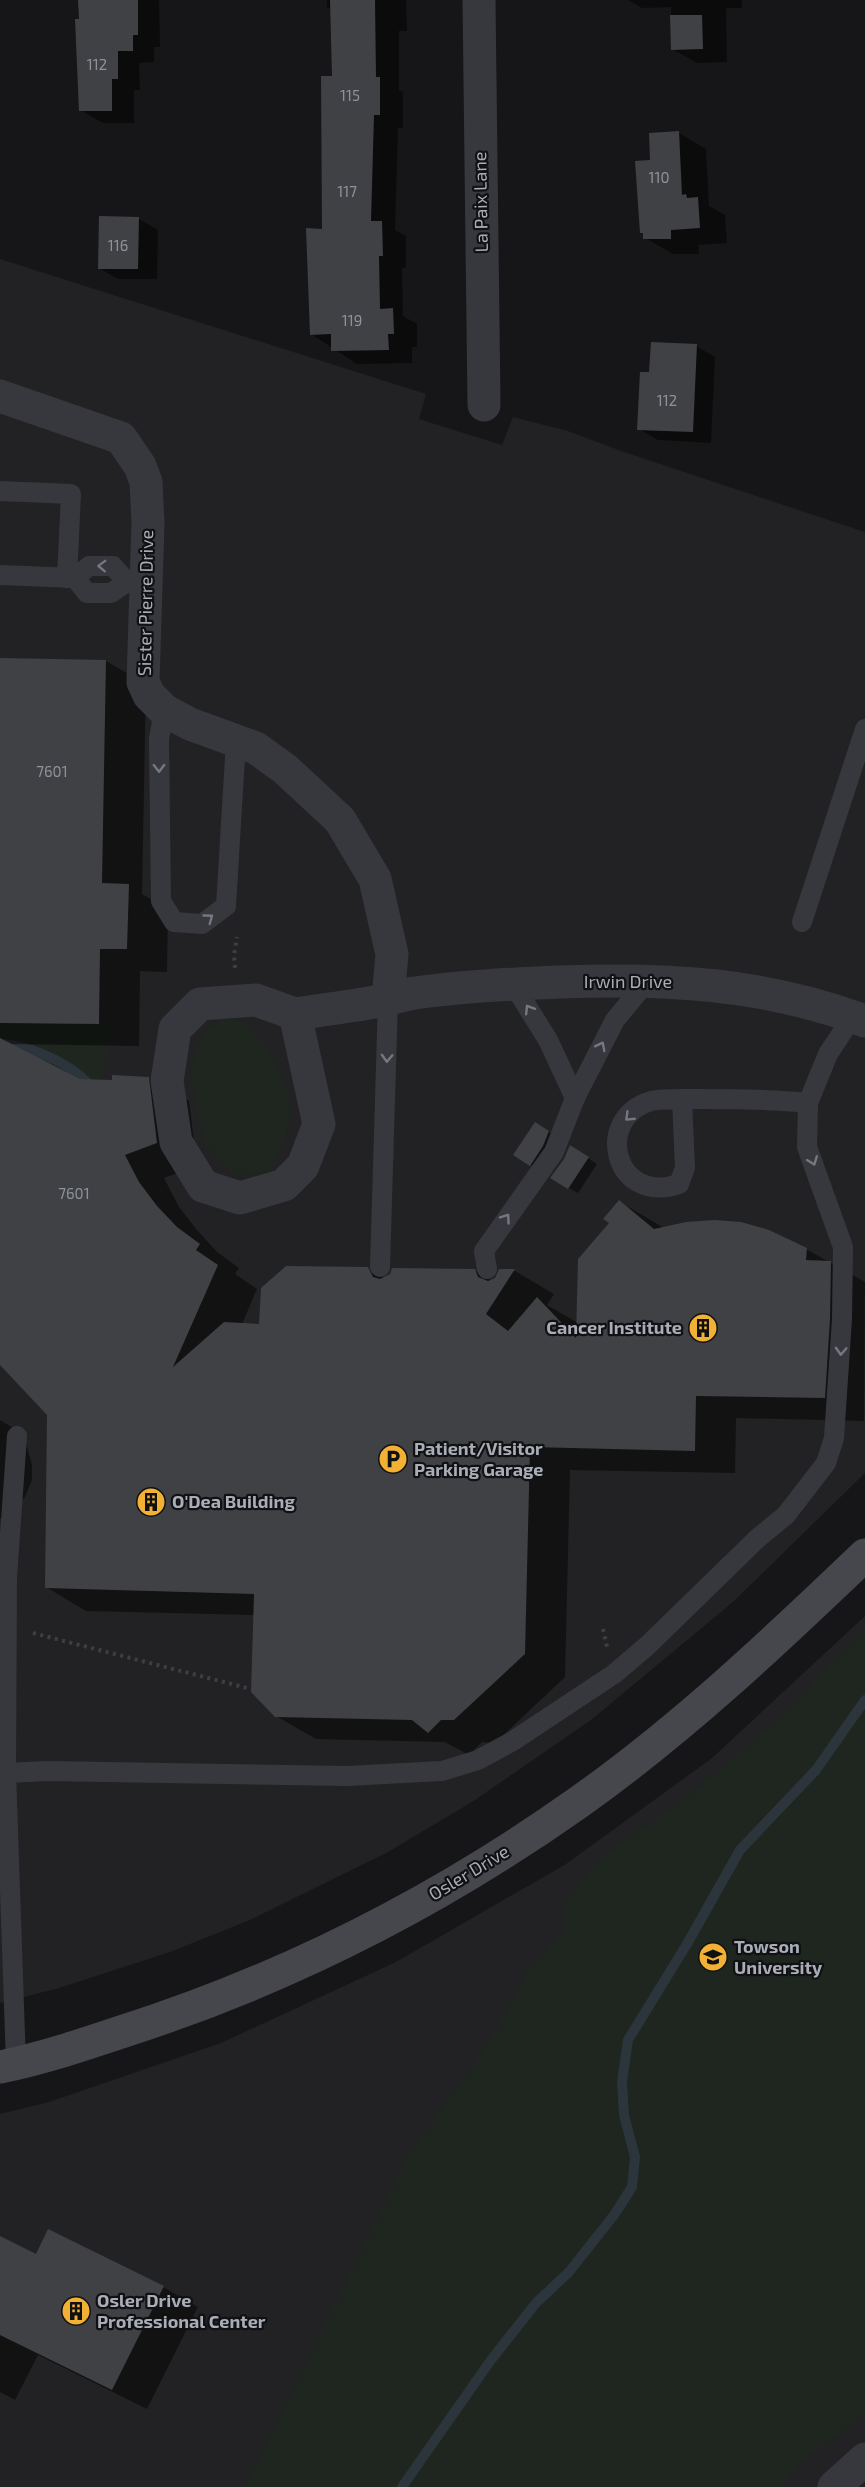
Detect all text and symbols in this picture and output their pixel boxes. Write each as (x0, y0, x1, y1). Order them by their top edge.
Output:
house number: 112 (87, 55, 107, 73)
house number: 115 (340, 86, 360, 104)
street label: La Paix Lane (468, 151, 492, 253)
house number: 110 (649, 168, 670, 186)
house number: 117 (337, 182, 357, 200)
house number: 116 (108, 236, 128, 254)
house number: 119 (342, 311, 362, 329)
house number: 112 (657, 391, 677, 409)
street label: Sister Pierre Drive (133, 530, 157, 676)
one-way arrow (97, 560, 106, 572)
house number: 7601 (36, 762, 68, 780)
one-way arrow (153, 764, 165, 773)
one-way arrow (202, 914, 213, 925)
street label: Irwin Drive (584, 970, 672, 992)
one-way arrow (525, 1005, 537, 1015)
one-way arrow (594, 1041, 606, 1052)
one-way arrow (380, 1053, 393, 1062)
one-way arrow (625, 1109, 636, 1120)
one-way arrow (806, 1155, 818, 1166)
house number: 7601 (58, 1184, 90, 1202)
one-way arrow (499, 1213, 510, 1224)
building icon: Cancer Institute (687, 1312, 719, 1344)
place label: Cancer Institute (546, 1316, 682, 1338)
one-way arrow (834, 1346, 847, 1355)
place label: Patient/Visitor Parking Garage (414, 1437, 544, 1480)
parking icon: Patient/Visitor Parking Garage (377, 1443, 409, 1475)
building icon: O'Dea Building (135, 1486, 167, 1518)
place label: O'Dea Building (172, 1490, 295, 1512)
street label: Osler Drive (424, 1840, 513, 1905)
place label: Towson University (734, 1935, 823, 1978)
school or university icon: Towson University (697, 1941, 729, 1973)
place label: Osler Drive Professional Center (97, 2289, 266, 2332)
building icon: Osler Drive Professional Center (60, 2295, 92, 2327)

